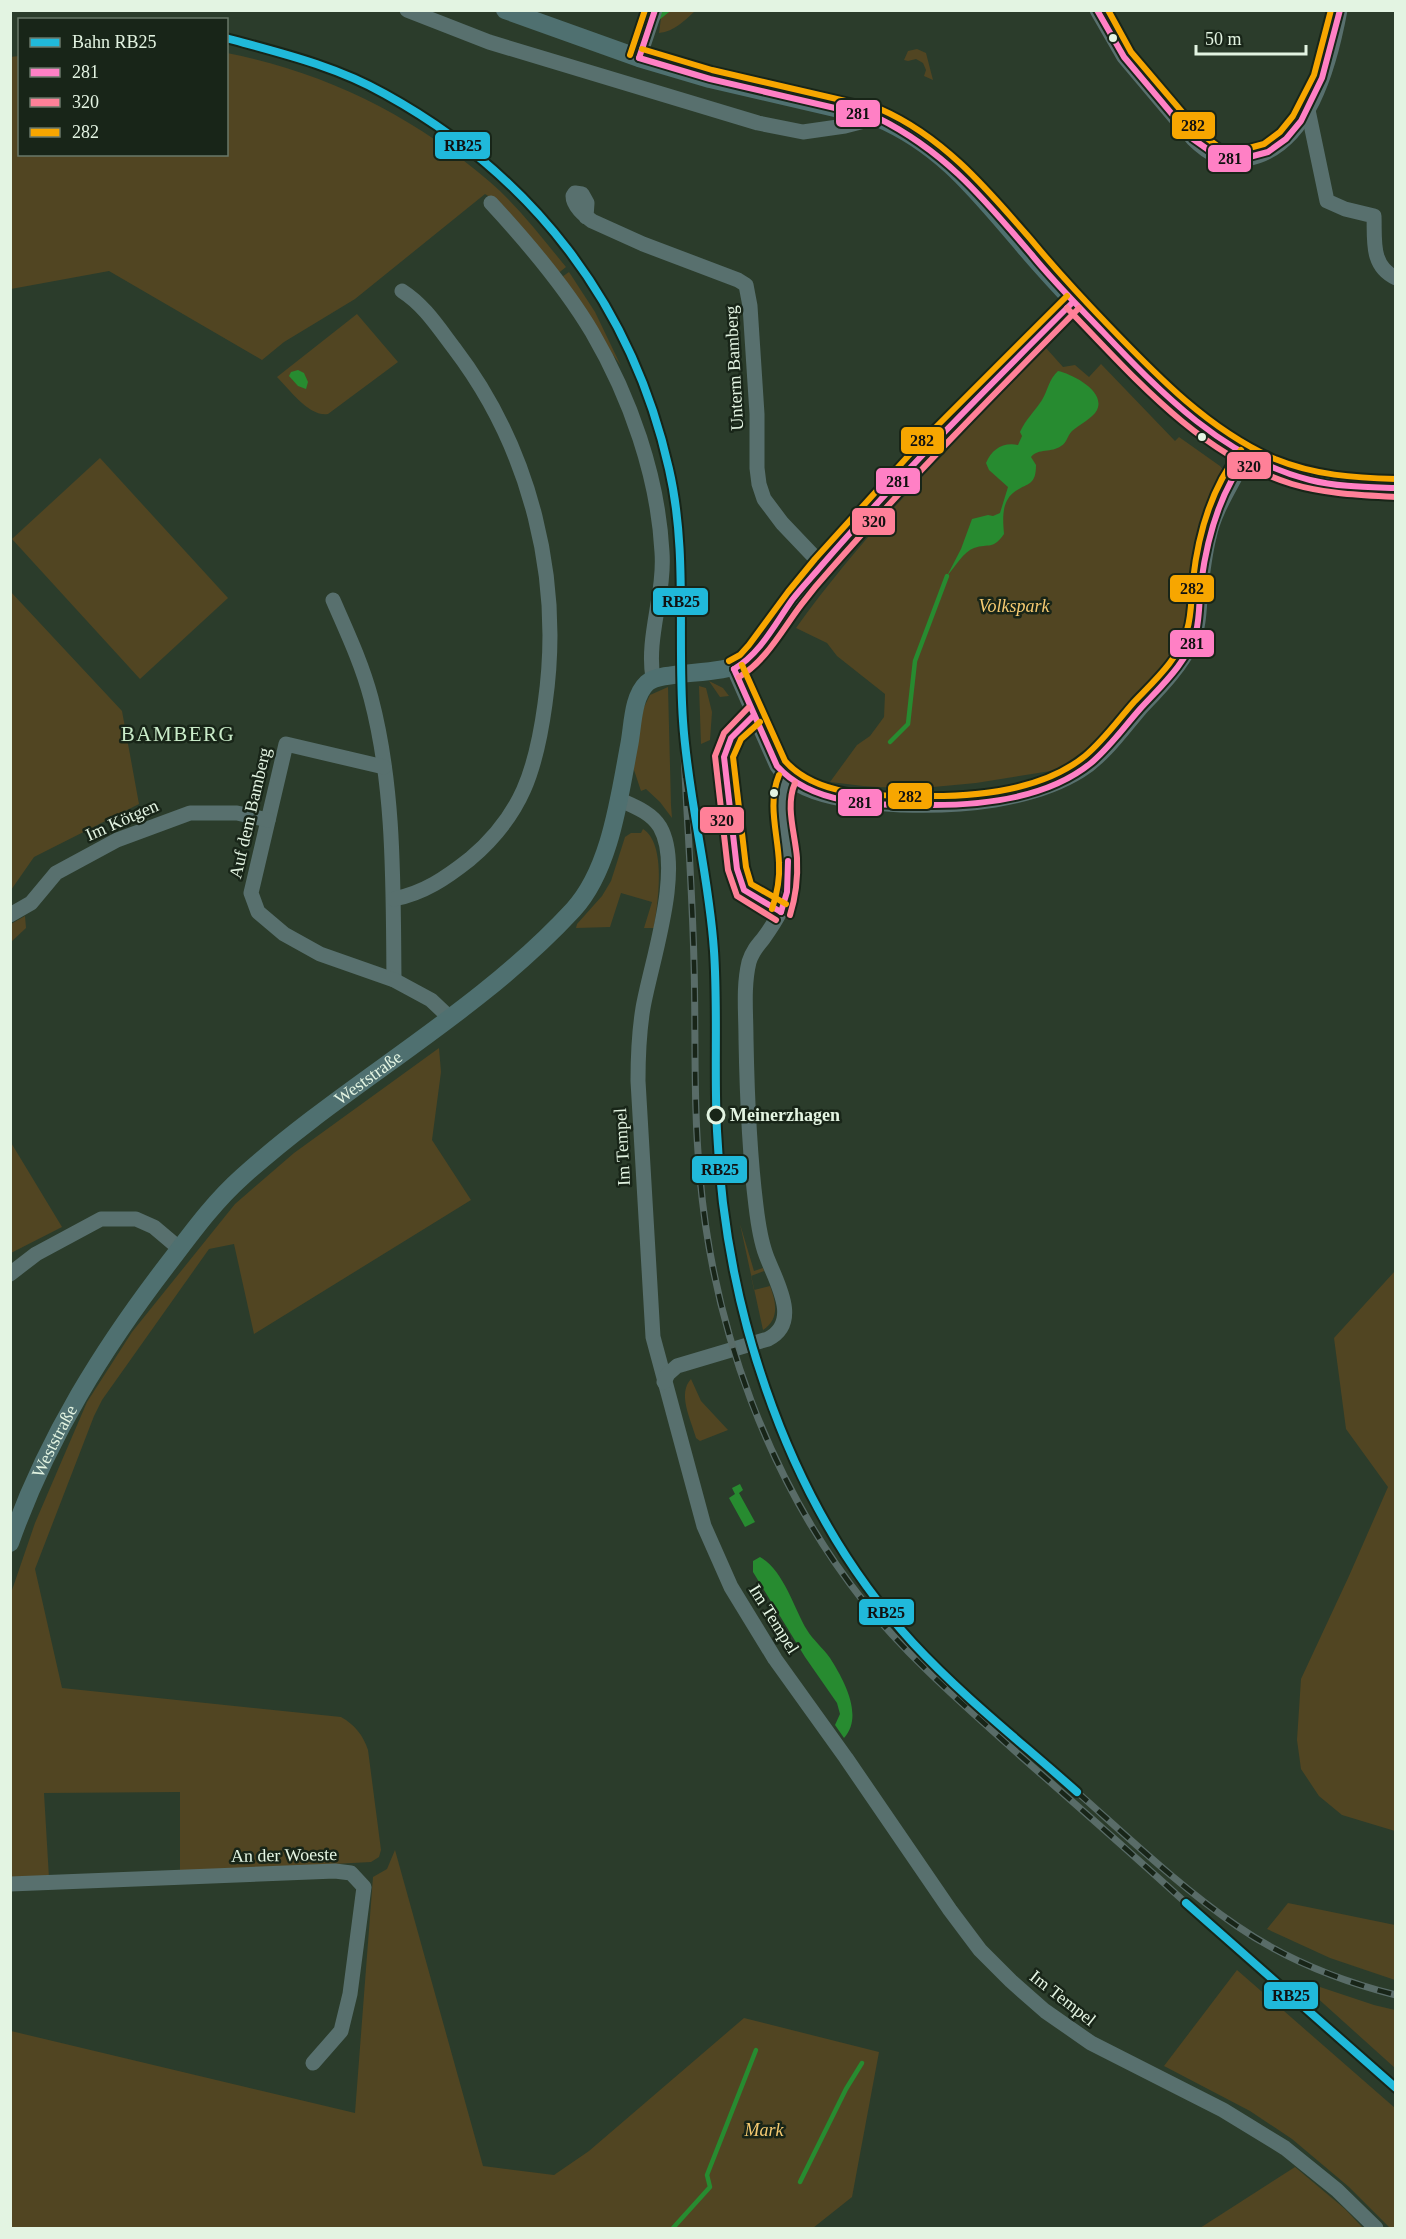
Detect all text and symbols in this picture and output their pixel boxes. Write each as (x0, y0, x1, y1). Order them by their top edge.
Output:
legend (18, 18, 228, 156)
scale bar (1196, 18, 1306, 56)
text: 50 m (1205, 29, 1242, 49)
text: Bahn RB25 (72, 32, 157, 52)
unlabelled marker (1107, 32, 1119, 44)
text: 281 (72, 62, 99, 82)
text: 320 (72, 92, 99, 112)
line badge: 281 (835, 99, 881, 128)
text: 281 (846, 105, 870, 122)
line badge: 282 (1171, 111, 1216, 140)
text: 282 (1181, 117, 1205, 134)
text: 282 (72, 122, 99, 142)
line badge: RB25 (434, 131, 491, 160)
text: RB25 (444, 137, 482, 154)
line badge: 281 (1207, 144, 1252, 173)
text: 281 (1218, 150, 1242, 167)
street label: Unterm Bamberg (721, 305, 747, 431)
line badge: 282 (900, 426, 945, 455)
unlabelled marker (1196, 431, 1208, 443)
text: 282 (910, 432, 934, 449)
line badge: 320 (1226, 451, 1272, 480)
text: 320 (1237, 458, 1261, 475)
line badge: 281 (875, 467, 921, 495)
text: 281 (886, 473, 910, 490)
line badge: 320 (851, 507, 896, 536)
text: 320 (862, 513, 886, 530)
line badge: 282 (1169, 574, 1215, 603)
text: 282 (1180, 580, 1204, 597)
line badge: RB25 (652, 587, 709, 616)
text: RB25 (662, 593, 700, 610)
park label: Volkspark (979, 596, 1051, 616)
line badge: 281 (1169, 629, 1215, 658)
text: 281 (1180, 635, 1204, 652)
district label: BAMBERG (121, 722, 235, 746)
street label: Auf dem Bamberg (225, 746, 275, 880)
line badge: 282 (887, 782, 933, 810)
unlabelled marker (768, 787, 780, 799)
line badge: 281 (837, 788, 883, 817)
text: 282 (898, 788, 922, 805)
text: 281 (848, 794, 872, 811)
street label: Im Kötgen (83, 795, 161, 845)
line badge: 320 (699, 806, 745, 834)
text: 320 (710, 812, 734, 829)
street label: Weststraße (331, 1047, 406, 1109)
place label: Meinerzhagen (730, 1105, 840, 1125)
marker: Meinerzhagen (707, 1106, 725, 1124)
street label: Im Tempel (610, 1108, 634, 1186)
line badge: RB25 (691, 1155, 748, 1184)
text: RB25 (701, 1161, 739, 1178)
street label: Weststraße (28, 1402, 81, 1481)
street label: Im Tempel (745, 1581, 803, 1657)
line badge: RB25 (858, 1598, 915, 1626)
text: RB25 (867, 1604, 905, 1621)
street label: An der Woeste (231, 1844, 337, 1866)
street label: Im Tempel (1026, 1966, 1100, 2030)
line badge: RB25 (1263, 1981, 1319, 2010)
text: RB25 (1272, 1987, 1310, 2004)
park label: Mark (744, 2120, 784, 2140)

